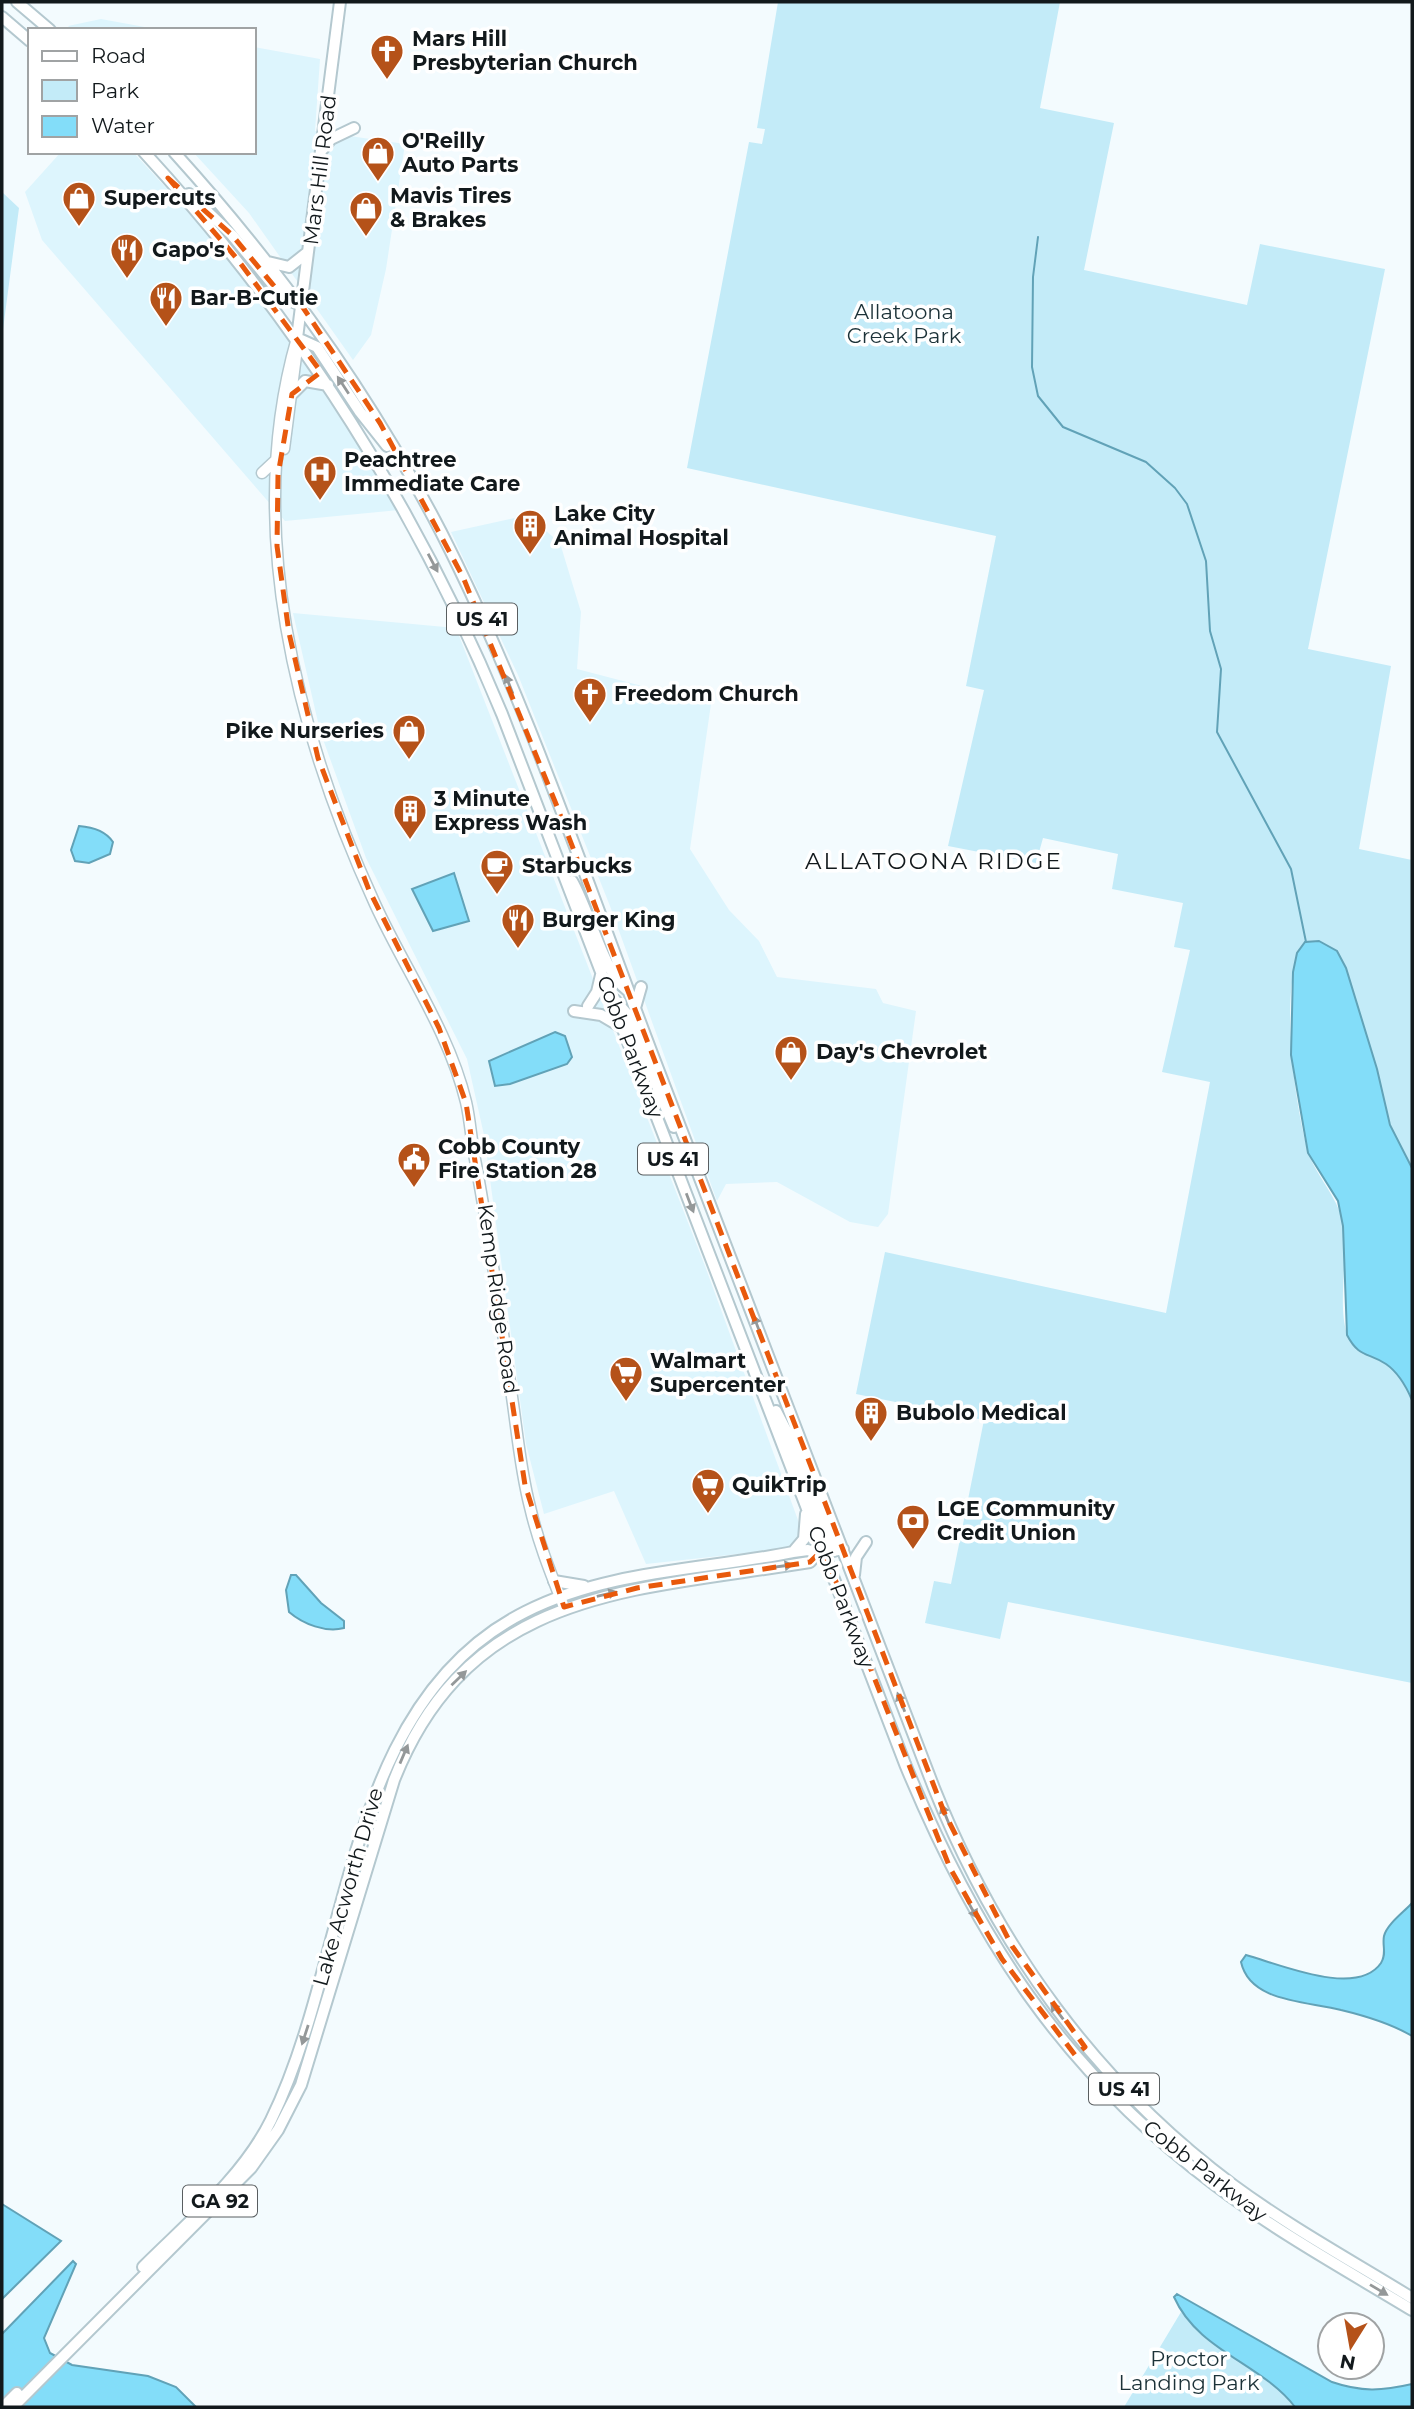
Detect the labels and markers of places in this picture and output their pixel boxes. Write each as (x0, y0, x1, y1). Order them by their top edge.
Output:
place label: Mars Hill Presbyterian Church (412, 26, 638, 75)
church icon: Mars Hill Presbyterian Church (368, 32, 406, 81)
place label: O'Reilly Auto Parts (401, 128, 518, 177)
shop icon: O'Reilly Auto Parts (359, 134, 397, 183)
shop icon: Supercuts (60, 179, 98, 228)
place label: Mavis Tires & Brakes (390, 183, 511, 232)
place label: Supercuts (104, 185, 216, 210)
shop icon: Mavis Tires & Brakes (347, 189, 385, 238)
restaurant icon: Gapo's (108, 231, 146, 280)
place label: Gapo's (152, 237, 225, 262)
restaurant icon: Bar-B-Cutie (147, 279, 185, 328)
place label: Bar-B-Cutie (190, 285, 318, 310)
place label: Peachtree Immediate Care (344, 447, 520, 496)
hospital icon: Peachtree Immediate Care (301, 453, 339, 502)
place label: Lake City Animal Hospital (553, 501, 729, 550)
building icon: Lake City Animal Hospital (511, 507, 549, 556)
church icon: Freedom Church (571, 675, 609, 724)
place label: Freedom Church (614, 681, 799, 706)
shop icon: Pike Nurseries (390, 712, 428, 761)
place label: Pike Nurseries (225, 718, 384, 743)
place label: 3 Minute Express Wash (433, 786, 587, 835)
building icon: 3 Minute Express Wash (391, 792, 429, 841)
cafe icon: Starbucks (478, 847, 516, 896)
place label: Starbucks (522, 853, 632, 878)
restaurant icon: Burger King (499, 901, 537, 950)
place label: Burger King (542, 907, 675, 932)
shop icon: Day's Chevrolet (772, 1033, 810, 1082)
place label: Day's Chevrolet (816, 1039, 987, 1064)
place label: Cobb County Fire Station 28 (438, 1134, 597, 1183)
public building icon: Cobb County Fire Station 28 (395, 1140, 433, 1189)
place label: Walmart Supercenter (650, 1348, 786, 1397)
supermarket icon: Walmart Supercenter (607, 1354, 645, 1403)
building icon: Bubolo Medical (852, 1394, 890, 1443)
place label: Bubolo Medical (896, 1400, 1067, 1425)
supermarket icon: QuikTrip (689, 1466, 727, 1515)
place label: QuikTrip (732, 1472, 827, 1497)
place label: LGE Community Credit Union (937, 1496, 1115, 1545)
bank icon: LGE Community Credit Union (894, 1502, 932, 1551)

